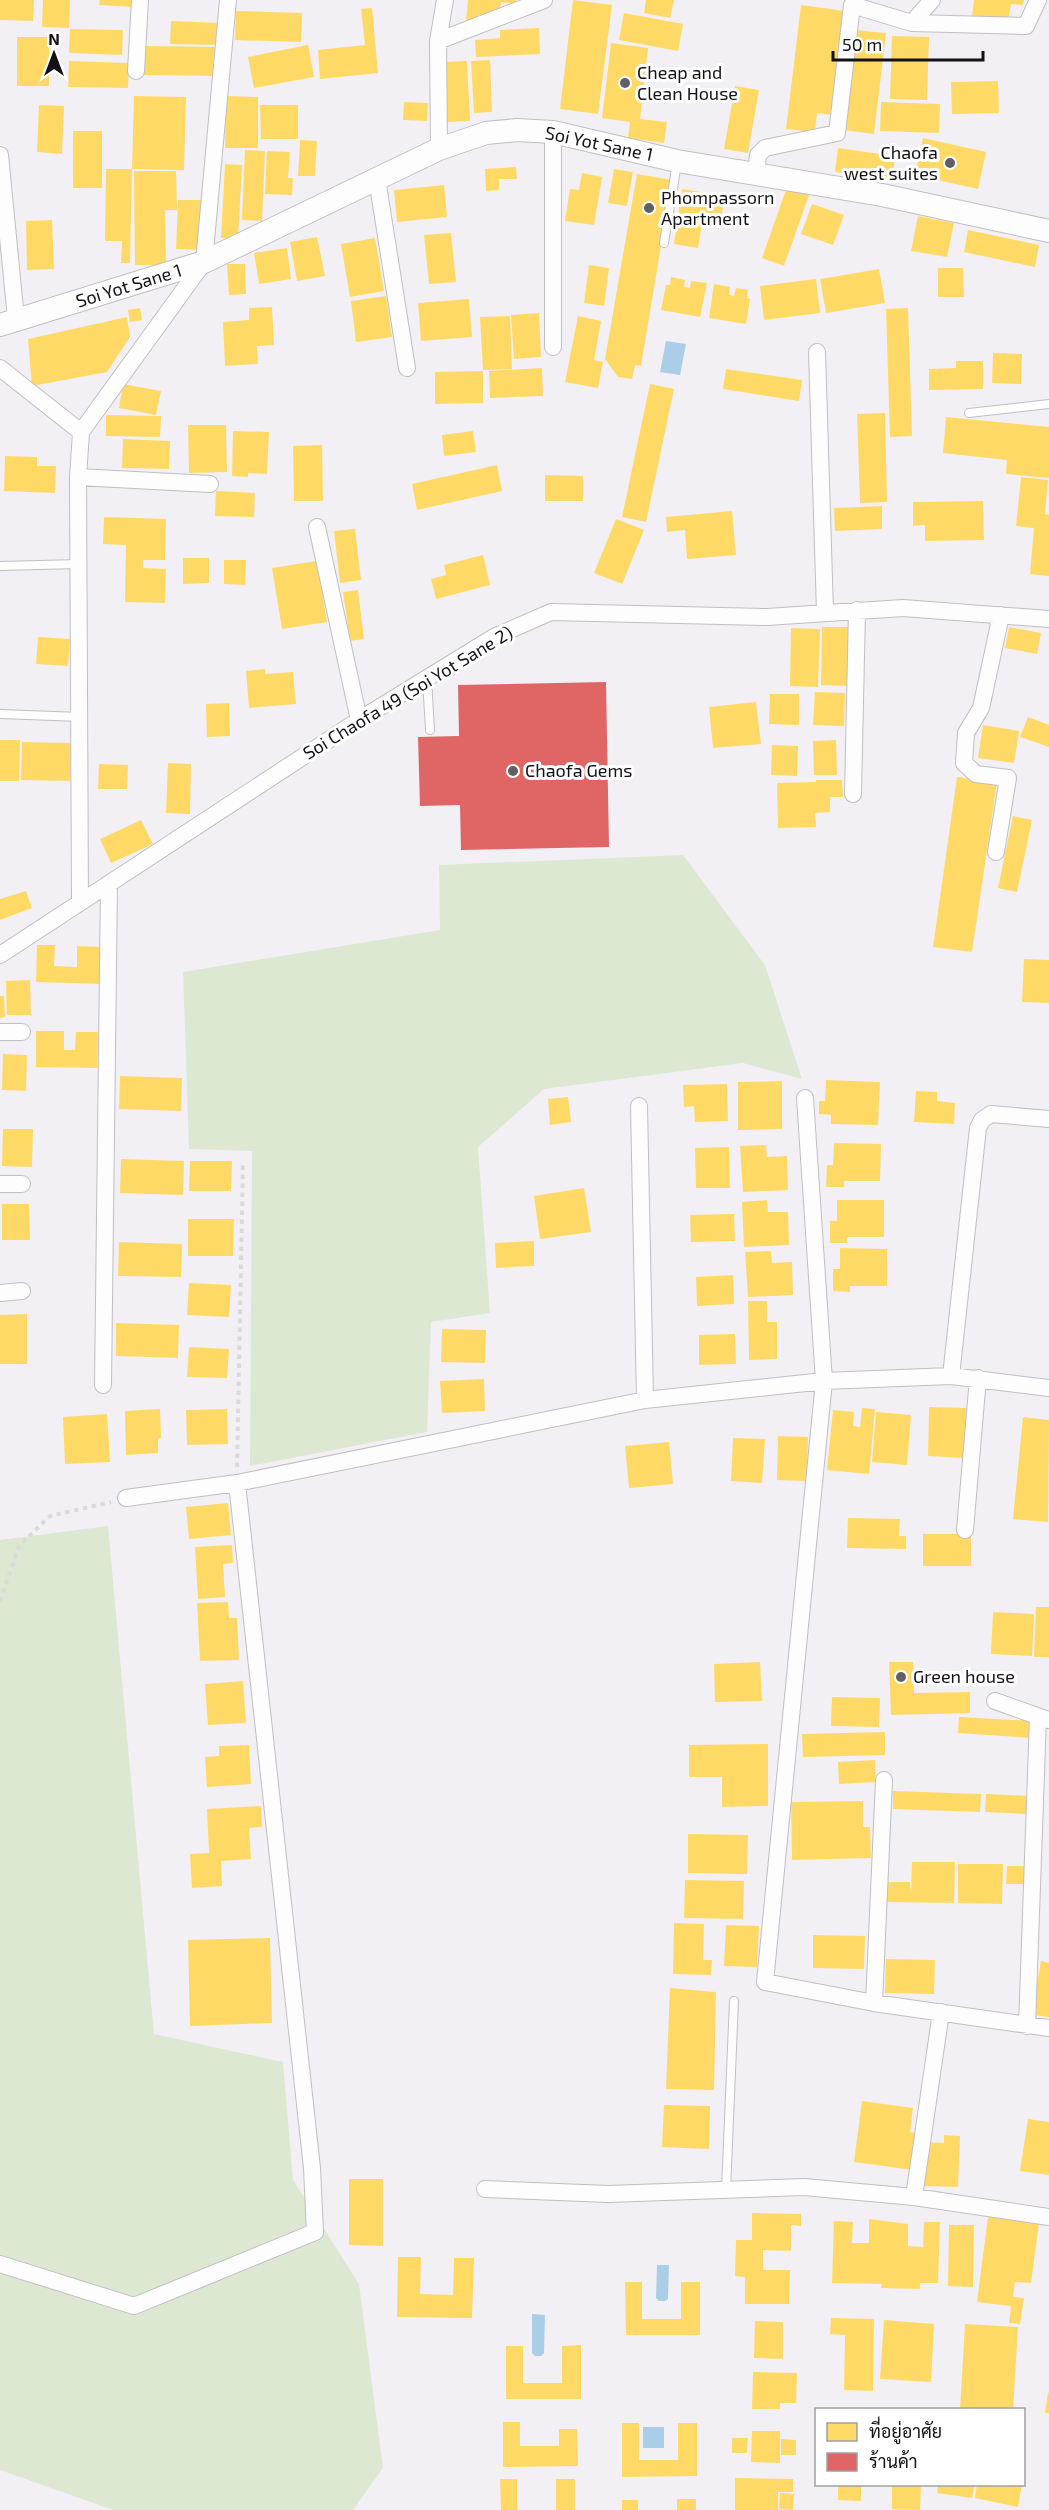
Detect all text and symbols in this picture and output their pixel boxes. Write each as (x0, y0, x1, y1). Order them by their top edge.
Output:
north arrow (24, 24, 84, 84)
scale bar (833, 24, 983, 62)
text: N (48, 29, 60, 48)
text: 50 m (842, 33, 882, 55)
place label: Cheap and Clean House (637, 61, 738, 104)
marker: Cheap and Clean House (618, 76, 632, 90)
street label: Soi Yot Sane 1 (543, 121, 655, 165)
place label: Chaofa west suites (844, 141, 938, 184)
marker: Chaofa west suites (943, 156, 957, 170)
place label: Phompassorn Apartment (661, 186, 775, 229)
marker: Phompassorn Apartment (642, 201, 656, 215)
street label: Soi Yot Sane 1 (73, 258, 184, 312)
street label: Soi Chaofa 49 (Soi Yot Sane 2) (299, 621, 516, 764)
place label: Chaofa Gems (525, 759, 632, 781)
marker: Chaofa Gems (506, 764, 520, 778)
place label: Green house (913, 1665, 1015, 1687)
marker: Green house (894, 1670, 908, 1684)
legend (815, 2408, 1025, 2486)
text: ที่อยู่อาศัย (869, 2416, 942, 2445)
text: ร้านค้า (869, 2450, 918, 2472)

